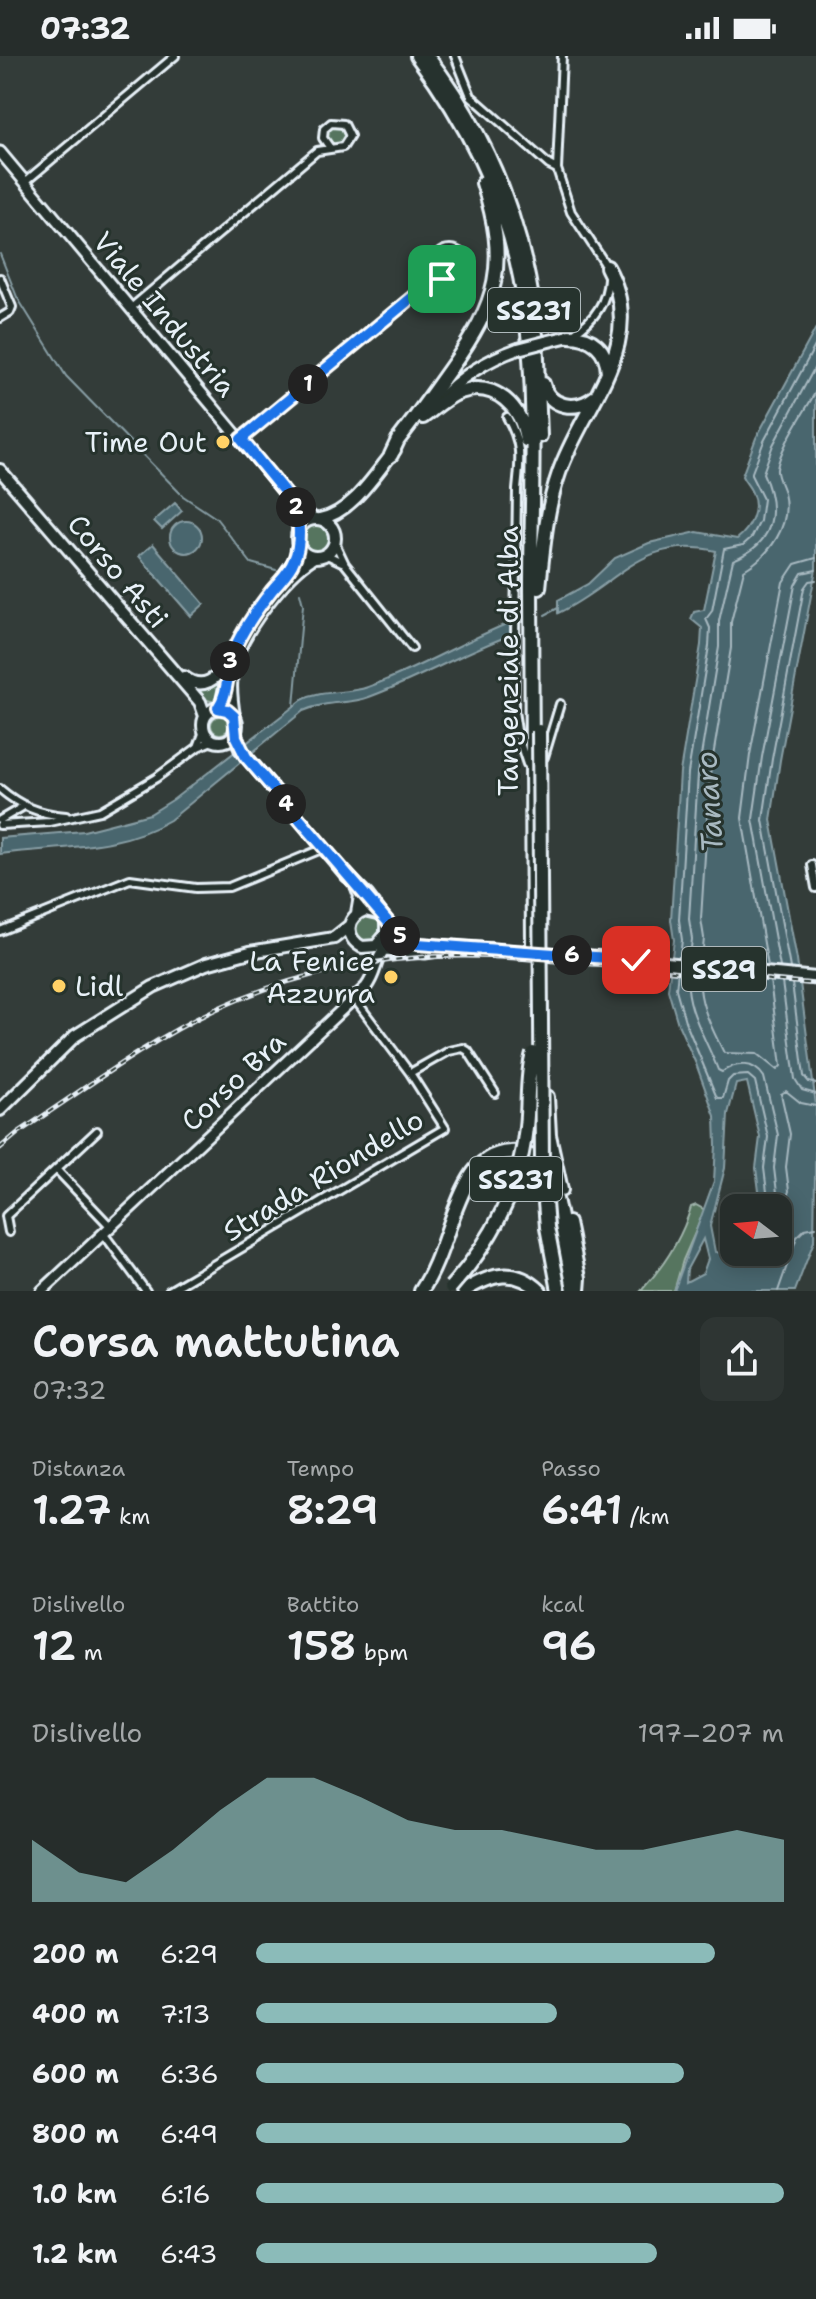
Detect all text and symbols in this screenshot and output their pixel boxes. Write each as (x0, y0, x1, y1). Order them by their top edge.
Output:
text: 07:32 (40, 8, 130, 49)
street label: Viale Industria (85, 223, 245, 405)
pin (408, 245, 476, 313)
icon: arrive (420, 257, 464, 301)
road number: SS231 (488, 288, 580, 332)
pin: 1 (288, 364, 328, 404)
text: 1 (303, 369, 313, 398)
place label: Time Out (85, 423, 207, 461)
marker: Time Out (214, 433, 232, 451)
pin: 2 (276, 487, 316, 527)
text: 2 (288, 492, 304, 521)
street label: Corso Asti (59, 506, 177, 636)
street label: Tangenziale di Alba (489, 526, 527, 796)
pin: 3 (210, 641, 250, 681)
text: 3 (222, 646, 238, 675)
water label: Tanaro (685, 750, 733, 854)
pin: 4 (266, 784, 306, 824)
text: 4 (278, 789, 294, 818)
pin: 5 (380, 916, 420, 956)
text: 5 (393, 921, 407, 950)
pin (602, 926, 670, 994)
pin: 6 (552, 935, 592, 975)
icon: check (614, 938, 658, 982)
text: 6 (564, 940, 580, 969)
place label: La Fenice Azzurra (249, 942, 375, 1012)
road number: SS29 (682, 947, 766, 991)
place label: Lidl (75, 967, 124, 1005)
marker: La Fenice Azzurra (382, 968, 400, 986)
marker: Lidl (50, 977, 68, 995)
street label: Corso Bra (172, 1023, 294, 1139)
street label: Strada Riondello (216, 1100, 430, 1250)
road number: SS231 (470, 1157, 562, 1201)
north arrow (720, 1194, 792, 1266)
map controls (720, 1194, 792, 1266)
text: Corsa mattutina (32, 1312, 400, 1371)
button: share (700, 1317, 784, 1401)
text: 07:32 (32, 1372, 106, 1407)
text: Distanza (32, 1454, 125, 1483)
text: Tempo (287, 1454, 354, 1483)
text: Passo (541, 1454, 601, 1483)
text: 1.27 (32, 1483, 112, 1537)
text: 8:29 (287, 1483, 379, 1537)
text: 6:41 (541, 1483, 623, 1537)
text: km (112, 1502, 150, 1531)
text: /km (623, 1502, 669, 1531)
text: Dislivello (32, 1590, 125, 1619)
text: Battito (287, 1590, 359, 1619)
text: kcal (541, 1590, 584, 1619)
text: 12 (32, 1619, 76, 1673)
text: 158 (287, 1619, 356, 1673)
text: 96 (541, 1619, 597, 1673)
text: m (76, 1638, 103, 1667)
text: bpm (356, 1638, 408, 1667)
text: Dislivello (32, 1715, 142, 1750)
text: 197–207 m (637, 1715, 784, 1750)
text: 200 m (32, 1936, 119, 1971)
text: 6:29 (160, 1936, 218, 1971)
text: 400 m (32, 1996, 119, 2031)
text: 7:13 (160, 1996, 210, 2031)
text: 600 m (32, 2056, 119, 2091)
text: 6:36 (160, 2056, 219, 2091)
text: 800 m (32, 2116, 119, 2151)
text: 6:49 (160, 2116, 218, 2151)
text: 1.0 km (32, 2176, 117, 2211)
text: 6:16 (160, 2176, 211, 2211)
text: 1.2 km (32, 2236, 117, 2271)
text: 6:43 (160, 2236, 218, 2271)

